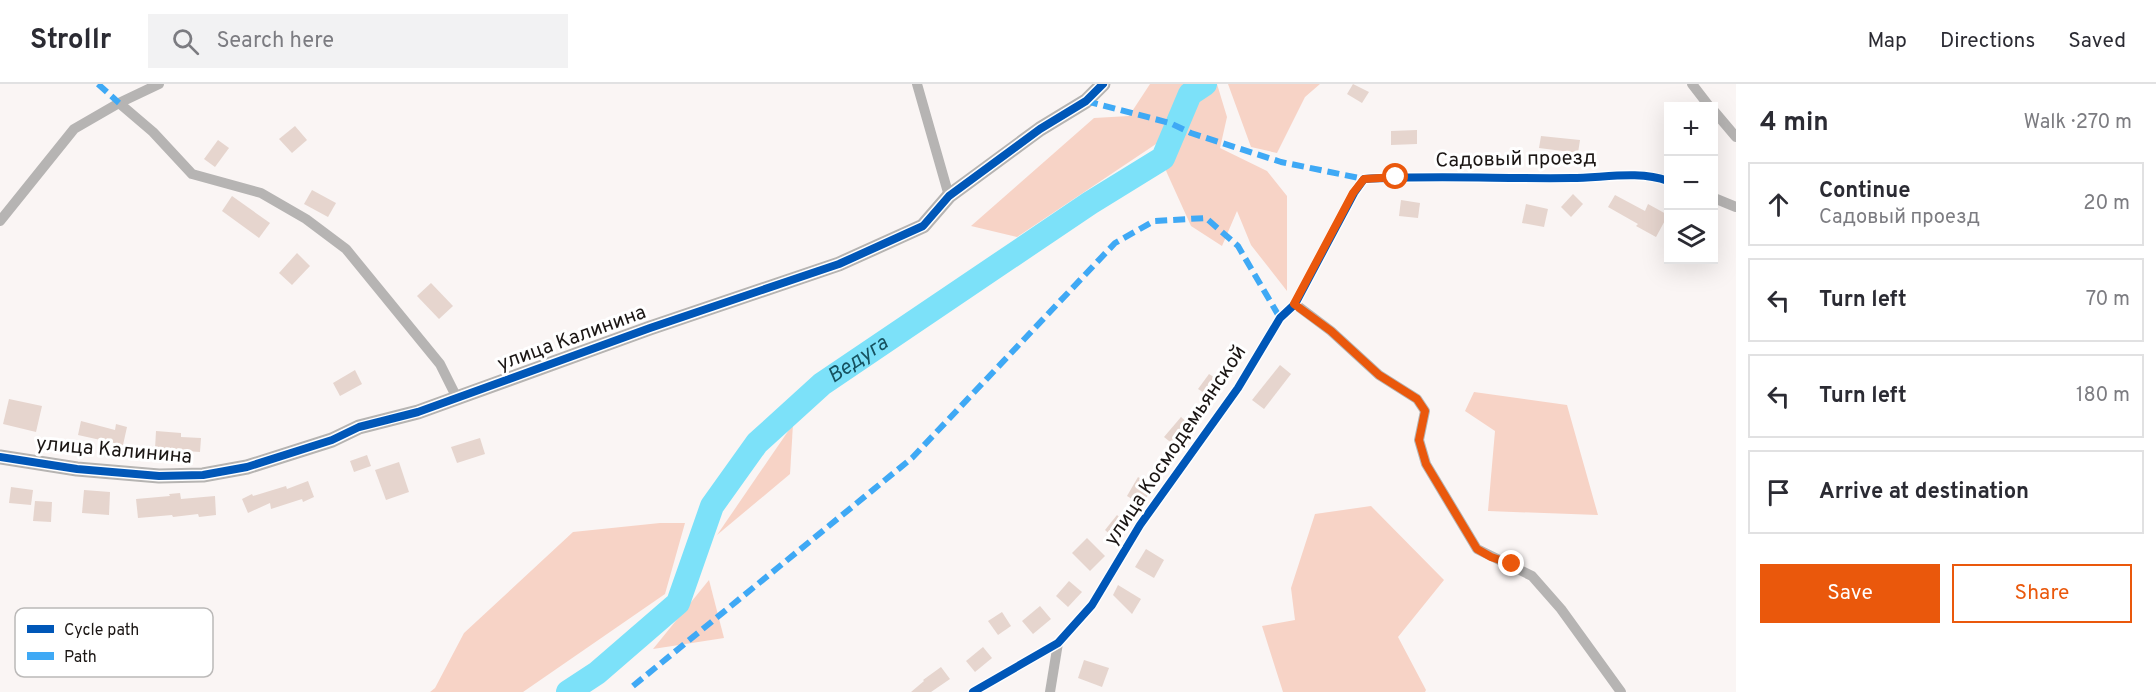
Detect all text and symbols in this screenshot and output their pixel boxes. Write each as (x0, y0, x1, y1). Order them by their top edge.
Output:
search box (148, 14, 568, 68)
text: Strollr (30, 23, 112, 59)
icon: search (169, 25, 202, 58)
text: Search here (217, 28, 334, 55)
text: Map (1867, 28, 1907, 55)
text: Directions (1940, 28, 2035, 55)
text: Saved (2068, 28, 2126, 55)
map controls (1664, 102, 1718, 264)
button: + (1664, 102, 1718, 156)
text: 4 min (1760, 107, 1829, 140)
text: Walk · 270 m (2024, 110, 2132, 136)
street label: Садовый проезд (1435, 146, 1597, 174)
button: − (1664, 156, 1718, 210)
route start (1382, 163, 1408, 189)
text: Continue (1819, 178, 1910, 205)
icon: ahead (1762, 188, 1795, 221)
text: 20 m (2083, 191, 2130, 217)
text: Садовый проезд (1819, 205, 1980, 231)
button: layers (1664, 210, 1718, 264)
icon: left (1762, 284, 1795, 317)
text: Turn left (1819, 287, 1907, 314)
text: 70 m (2086, 287, 2130, 313)
street label: улица Калинина (494, 300, 650, 378)
water label: Ведуга (822, 330, 893, 390)
street label: улица Космодемьянской (1099, 341, 1253, 551)
icon: left (1762, 380, 1795, 413)
text: Turn left (1819, 383, 1907, 410)
text: 180 m (2076, 383, 2130, 409)
street label: улица Калинина (35, 431, 193, 471)
icon: arrive (1762, 476, 1795, 509)
text: Arrive at destination (1819, 479, 2029, 506)
route end (1498, 550, 1524, 576)
button: Save (1760, 564, 1940, 623)
button: Share (1952, 564, 2132, 623)
legend (15, 608, 213, 677)
text: Cycle path (64, 621, 139, 641)
text: Path (64, 648, 97, 668)

